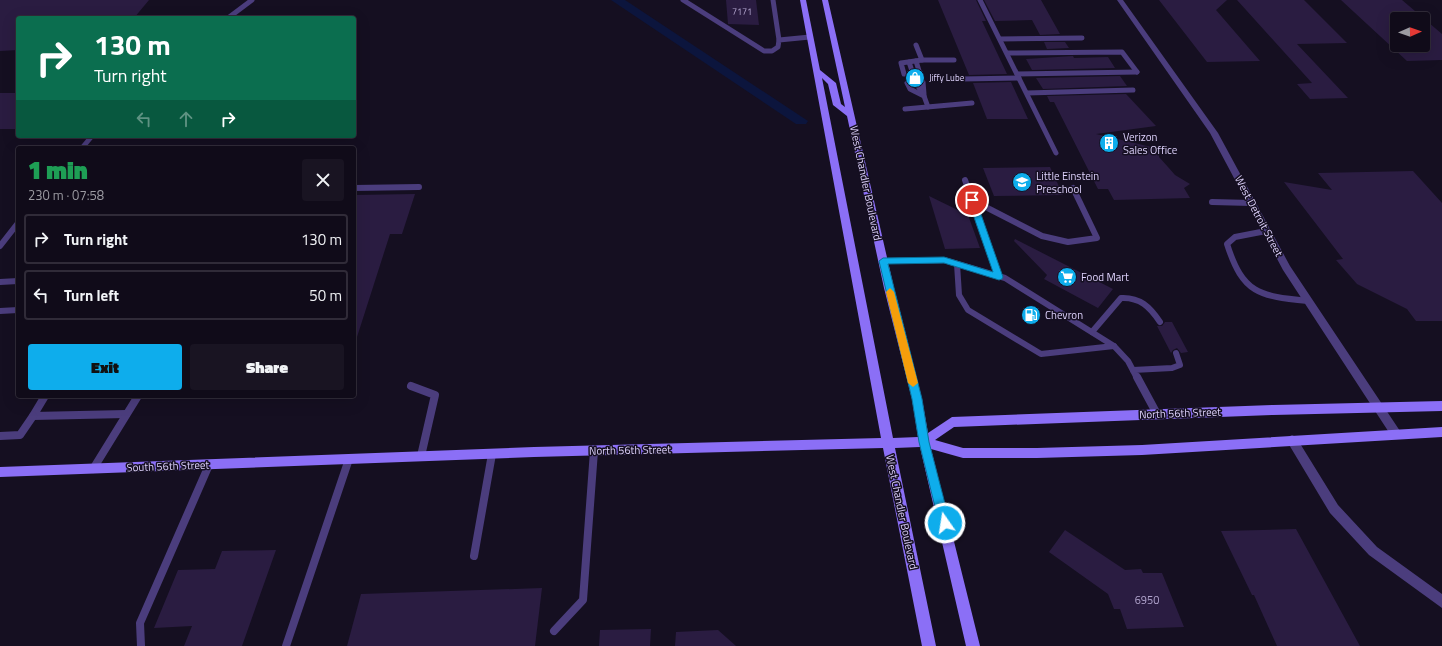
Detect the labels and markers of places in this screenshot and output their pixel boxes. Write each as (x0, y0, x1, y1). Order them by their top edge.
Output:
shop icon: Jiffy Lube (904, 67, 926, 89)
place label: Jiffy Lube (929, 71, 965, 84)
place label: Verizon Sales Office (1123, 129, 1178, 158)
building icon: Verizon Sales Office (1098, 132, 1120, 154)
place label: Little Einstein Preschool (1036, 168, 1099, 197)
school or university icon: Little Einstein Preschool (1011, 171, 1033, 193)
pin (955, 183, 989, 217)
supermarket icon: Food Mart (1056, 266, 1078, 288)
place label: Food Mart (1081, 269, 1129, 285)
fuel station icon: Chevron (1020, 304, 1042, 326)
place label: Chevron (1045, 307, 1083, 323)

